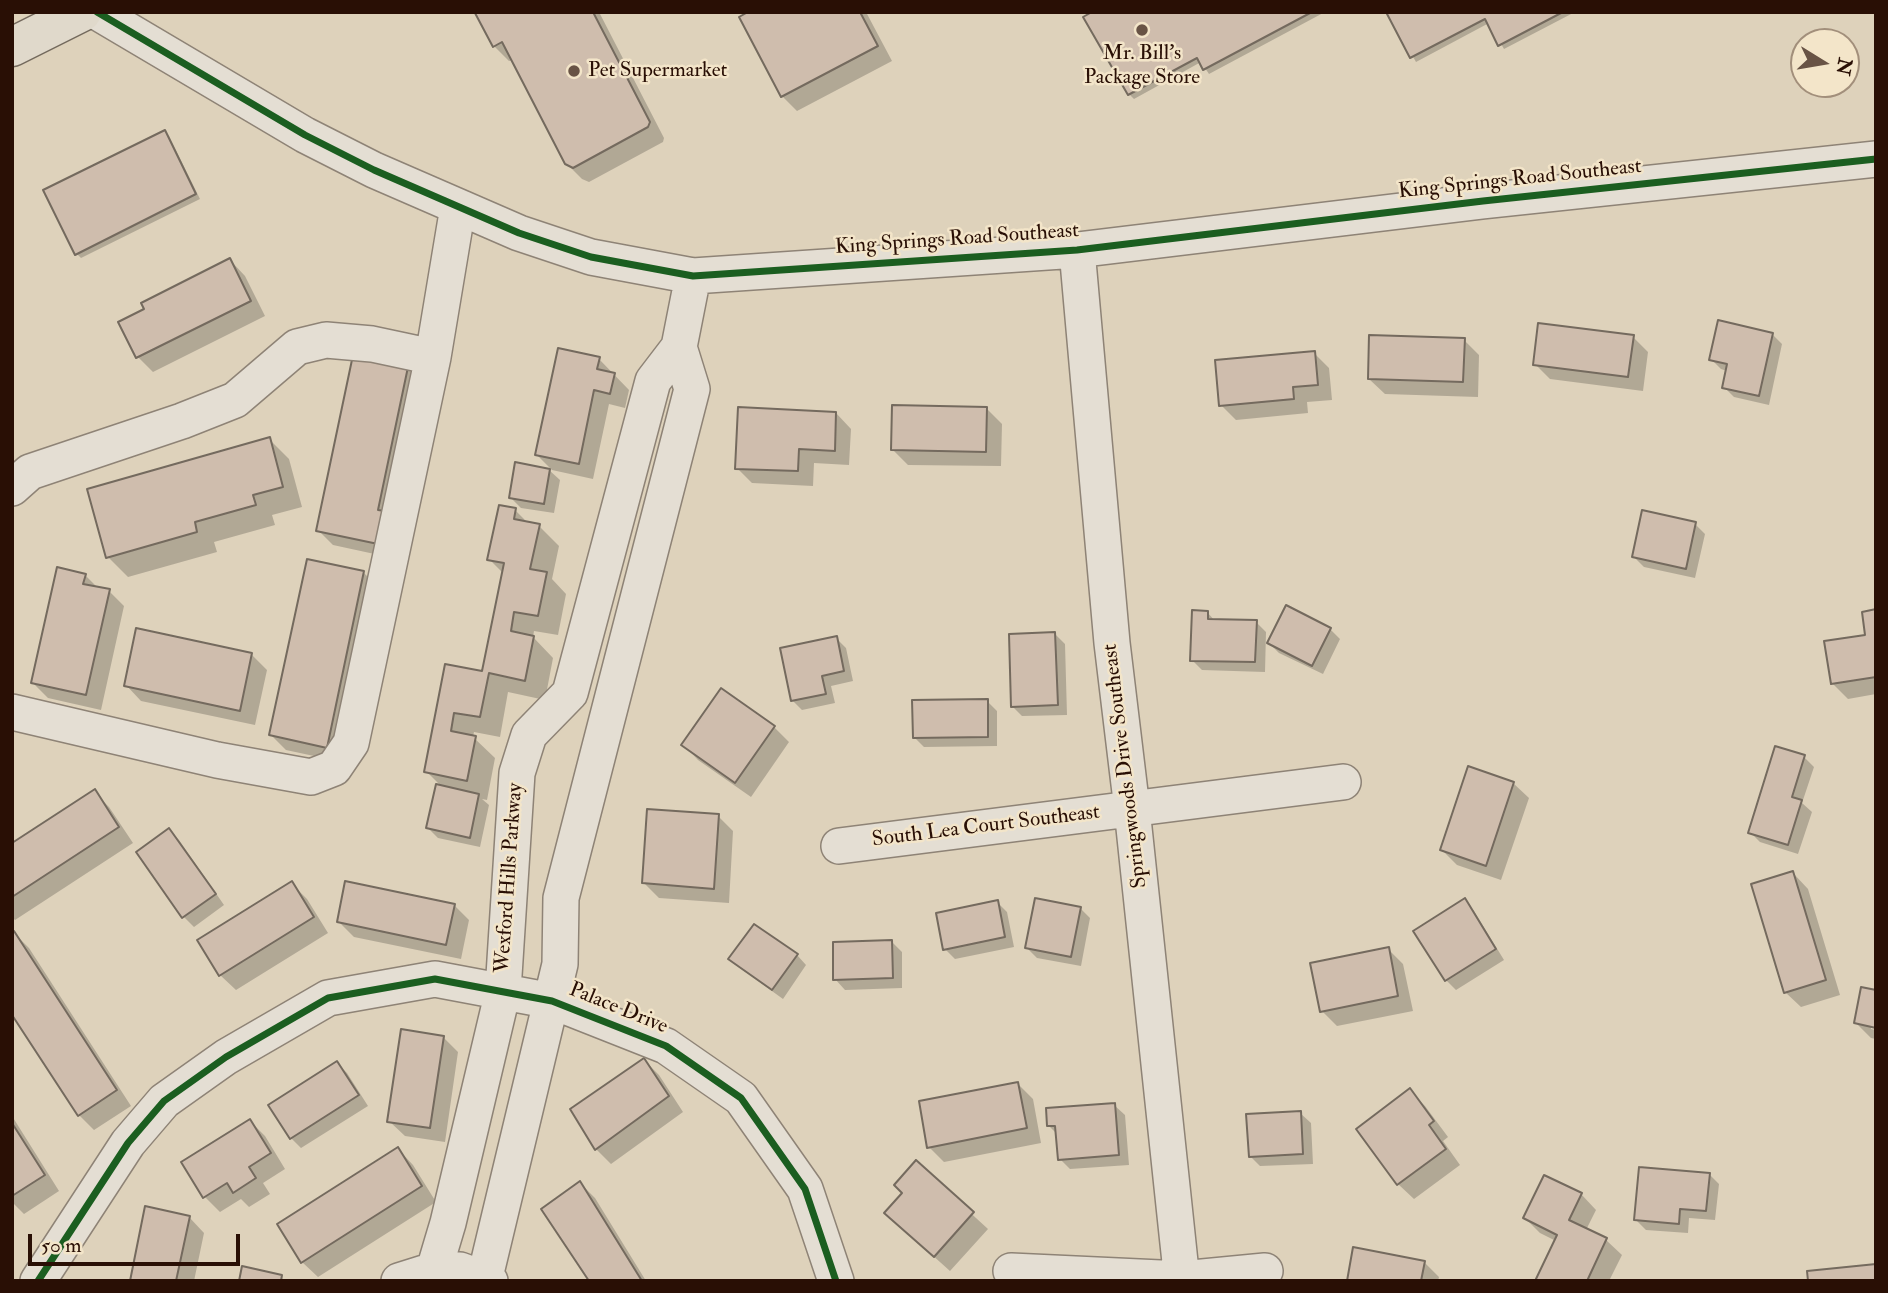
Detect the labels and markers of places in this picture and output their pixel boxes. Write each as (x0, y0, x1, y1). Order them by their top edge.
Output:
marker: Mr. Bill's Package Store (1134, 22, 1150, 38)
place label: Mr. Bill's Package Store (1084, 41, 1200, 91)
place label: Pet Supermarket (588, 58, 727, 84)
marker: Pet Supermarket (566, 63, 582, 79)

